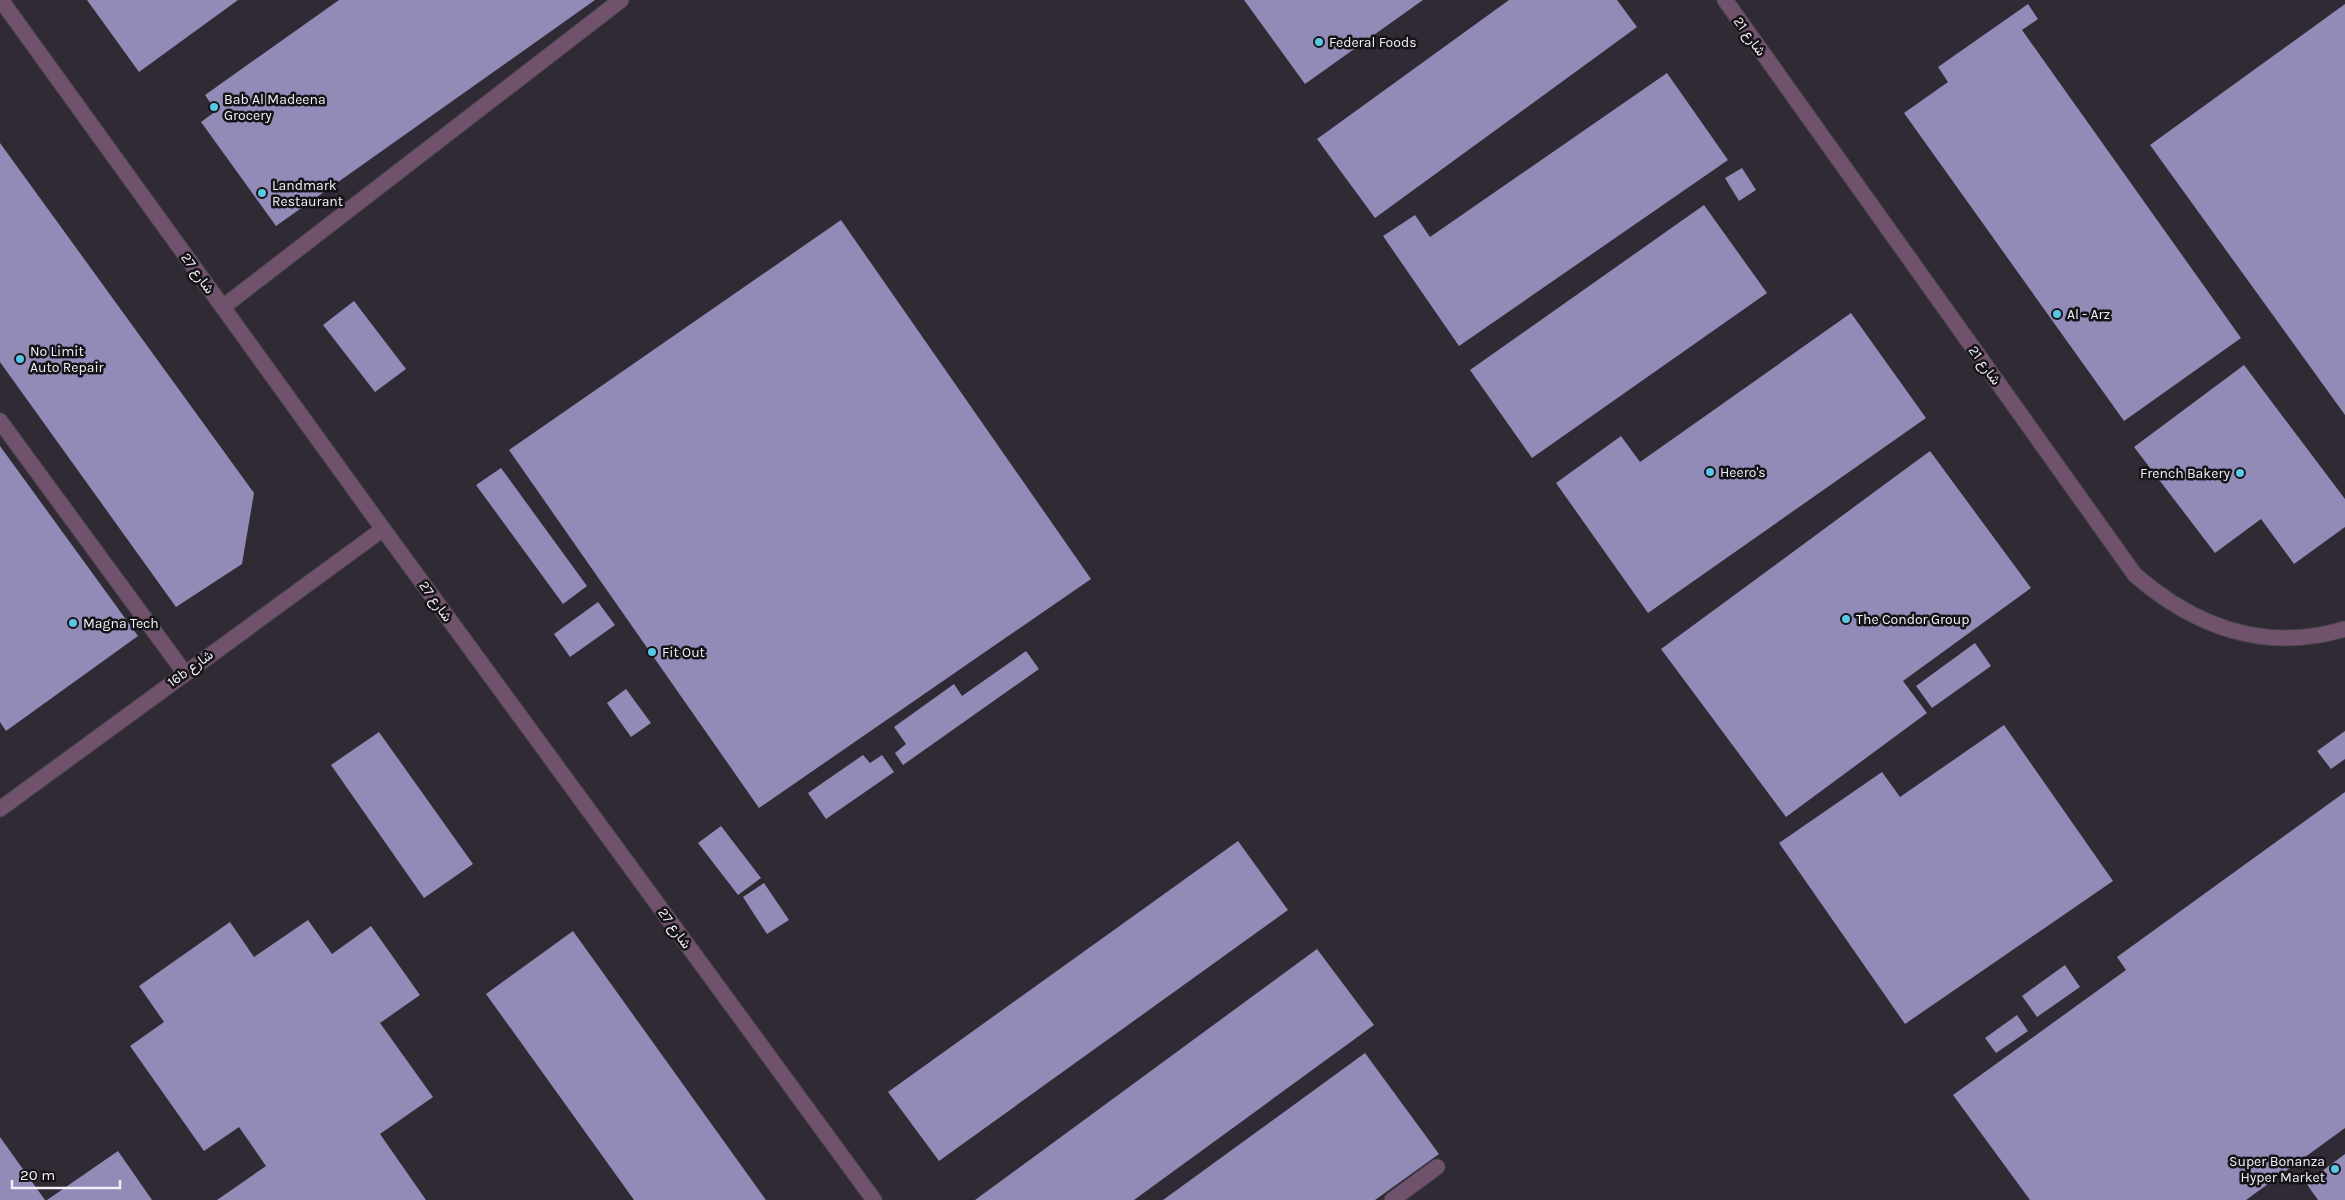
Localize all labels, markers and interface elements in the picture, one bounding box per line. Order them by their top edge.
street label: شارع 21 [1728,13,1769,60]
place label: Federal Foods [1329,34,1417,51]
marker: Federal Foods [1313,36,1325,48]
place label: Bab Al Madeena Grocery [224,91,326,124]
marker: Bab Al Madeena Grocery [208,101,220,113]
place label: Landmark Restaurant [272,177,343,210]
marker: Landmark Restaurant [256,187,268,199]
street label: شارع 27 [176,250,218,298]
place label: Al - Arz [2067,306,2110,323]
marker: Al - Arz [2051,308,2063,320]
street label: شارع 21 [1963,342,2004,389]
place label: No Limit Auto Repair [30,343,105,376]
marker: No Limit Auto Repair [14,353,26,365]
place label: Heero's [1720,464,1766,481]
place label: French Bakery [2140,465,2230,482]
marker: Heero's [1704,466,1716,478]
marker: French Bakery [2234,467,2246,479]
street label: شارع 27 [414,578,456,626]
place label: The Condor Group [1856,611,1969,628]
marker: The Condor Group [1840,613,1852,625]
place label: Magna Tech [83,615,159,632]
marker: Magna Tech [67,617,79,629]
place label: Fit Out [662,644,705,661]
street label: 16b شارع [164,646,218,692]
marker: Fit Out [646,646,658,658]
street label: شارع 27 [653,905,695,953]
place label: Super Bonanza Hyper Market [2229,1153,2325,1186]
scale bar [12,1158,120,1190]
marker: Super Bonanza Hyper Market [2329,1163,2341,1175]
text: 20 m [20,1166,55,1184]

